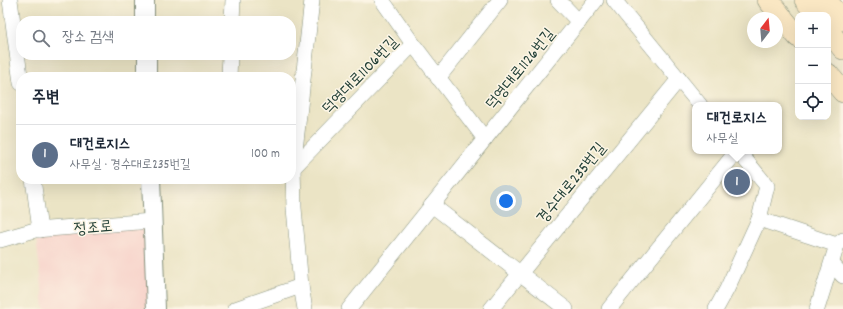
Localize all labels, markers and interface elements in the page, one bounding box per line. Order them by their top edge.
north arrow [747,12,783,48]
map controls [795,12,831,120]
button: + [795,12,831,48]
search box [16,16,296,60]
street label: 덕영대로1126번길 [481,24,561,115]
icon: search [30,27,52,49]
text: 장소 검색 [62,27,114,49]
street label: 덕영대로1106번길 [318,31,404,120]
button: − [795,48,831,84]
button: locate [795,84,831,120]
text: 주변 [32,87,59,111]
popup [692,102,782,154]
text: 대건로지스 [707,108,767,130]
text: 사무실 [707,130,738,149]
text: 대건로지스 [70,134,130,156]
street label: 경수대로235번길 [532,138,612,229]
text: 1 [44,145,46,164]
text: 100 m [251,145,280,164]
text: 사무실 · 경수대로235번길 [70,156,191,175]
pin: 1 [724,167,750,197]
your location [496,191,516,211]
street label: 정조로 [73,215,113,242]

